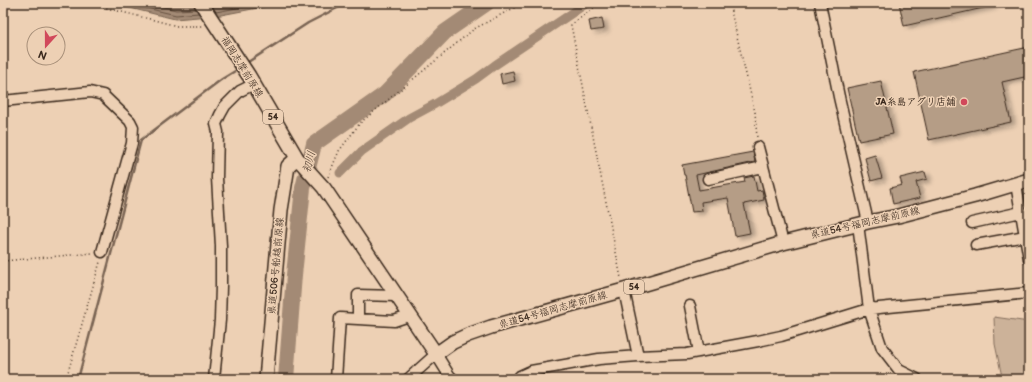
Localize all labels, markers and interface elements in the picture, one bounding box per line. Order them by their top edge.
north arrow [26,26,66,66]
street label: 福岡志摩前原線 [218,34,266,100]
text: N [36,47,49,62]
place label: JA糸島アグリ店舗 [876,96,956,108]
marker: JA糸島アグリ店舗 [959,97,969,107]
road number: 54 [263,110,283,124]
water label: 初川 [300,150,318,174]
street label: 県道54号福岡志摩前原線 [809,205,921,241]
street label: 県道506号船越前原線 [266,217,286,315]
road number: 54 [624,280,644,294]
street label: 県道54号福岡志摩前原線 [498,289,608,331]

